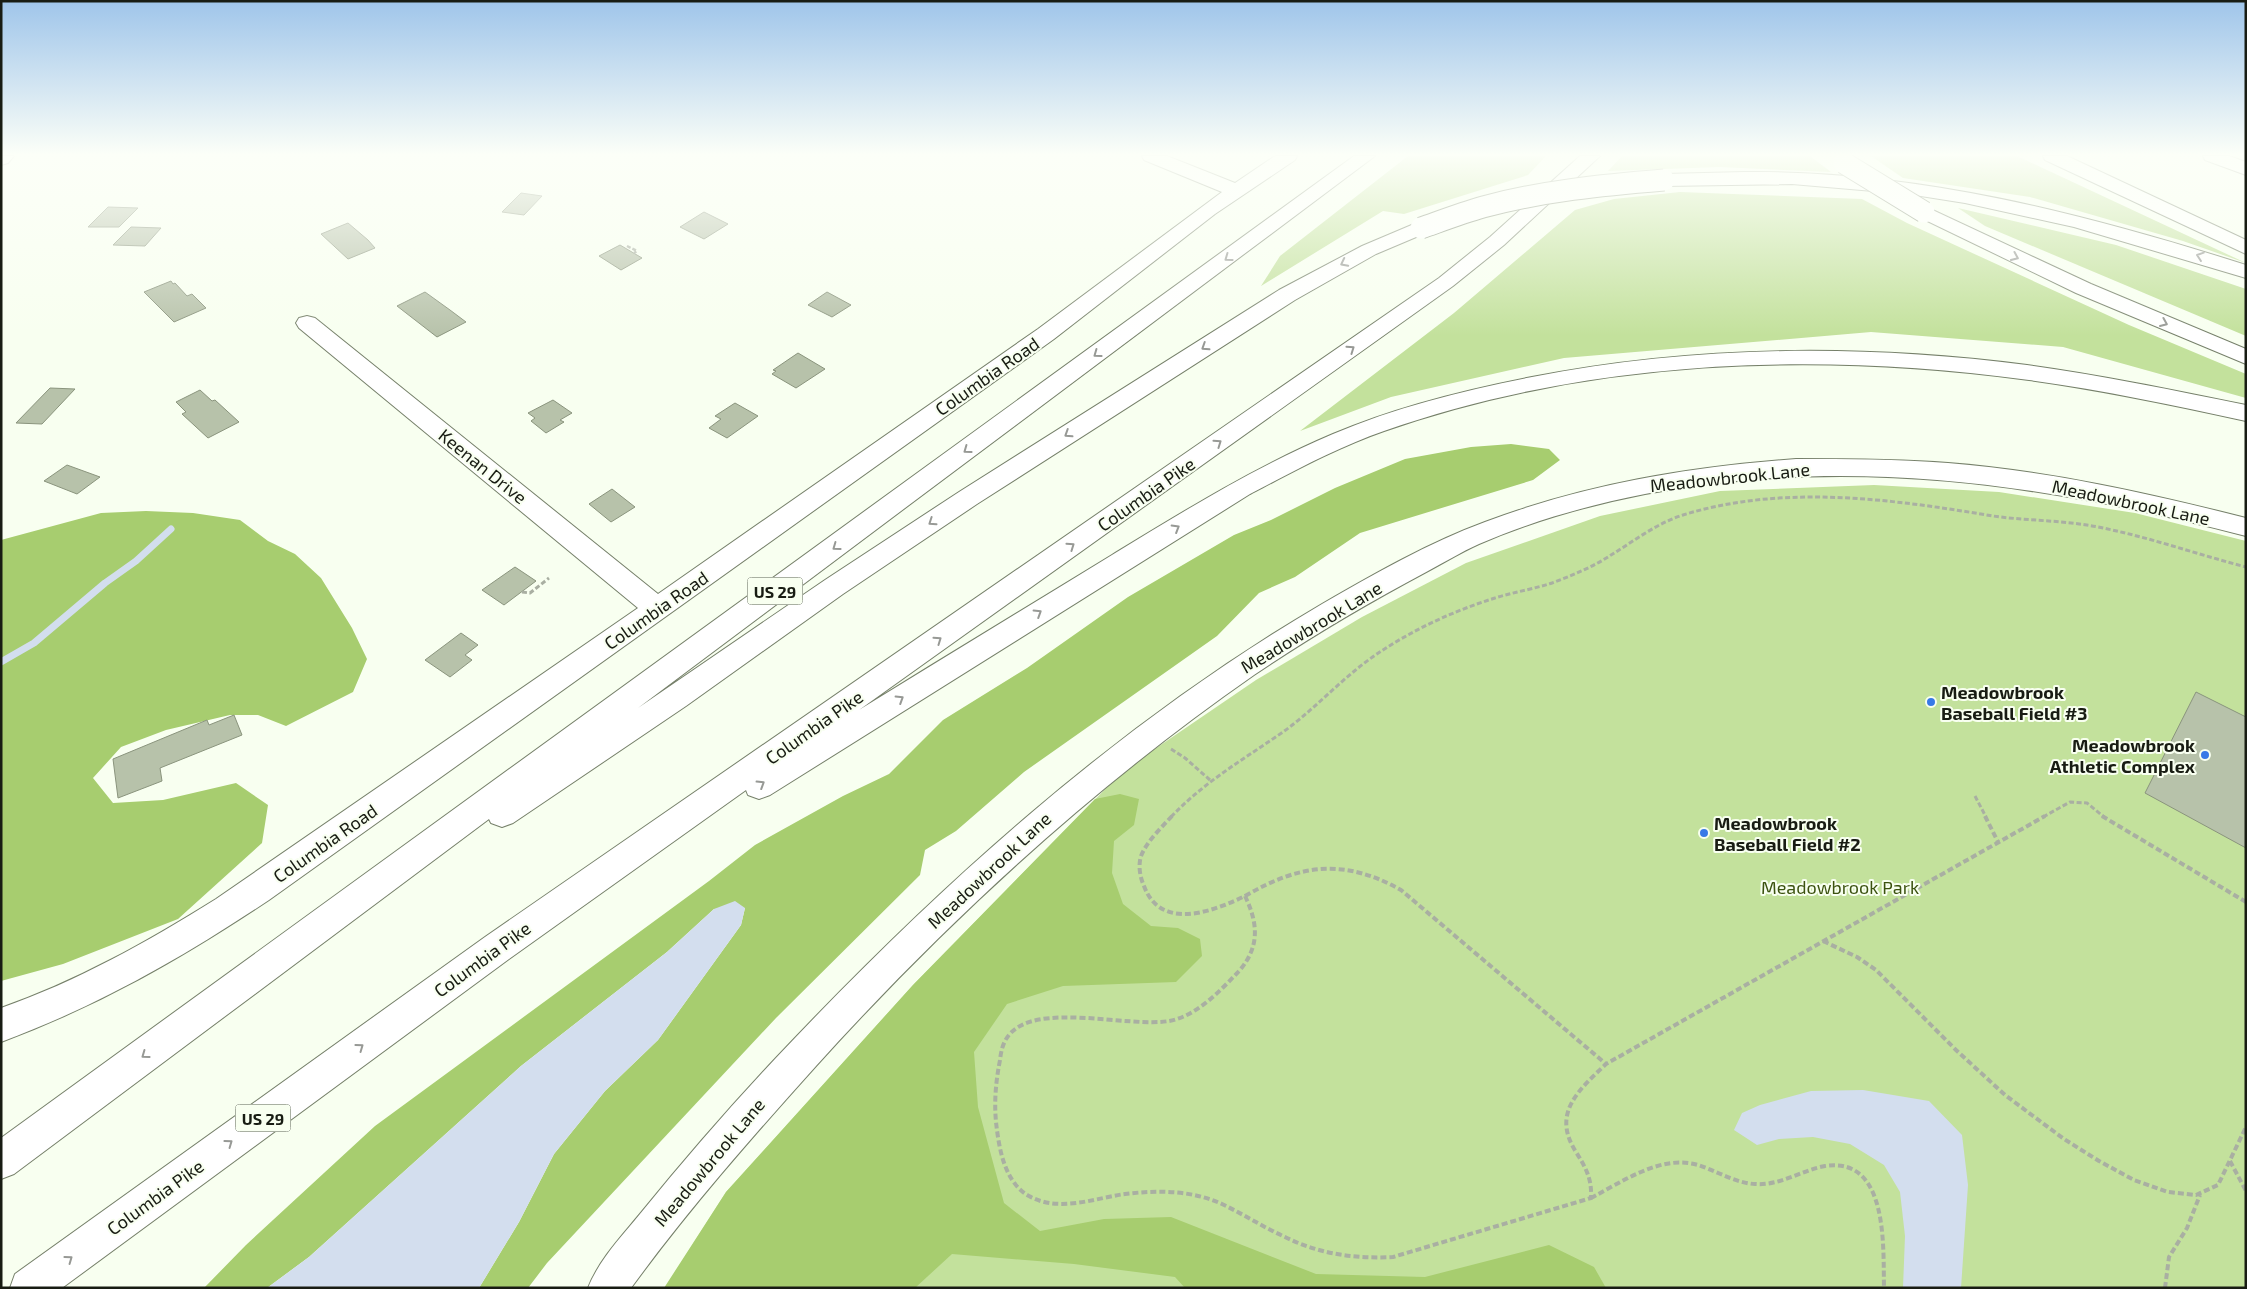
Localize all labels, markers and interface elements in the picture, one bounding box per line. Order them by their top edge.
one-way arrow [2010,251,2019,262]
one-way arrow [1225,252,1234,260]
one-way arrow [2196,252,2204,262]
one-way arrow [1340,257,1349,267]
one-way arrow [2159,316,2168,327]
street label: Columbia Road [931,332,1043,420]
one-way arrow [1202,341,1211,350]
one-way arrow [1346,346,1355,355]
one-way arrow [1093,348,1103,357]
street label: Keenan Drive [434,424,532,508]
one-way arrow [1065,428,1074,438]
one-way arrow [1213,440,1222,449]
one-way arrow [963,444,973,453]
street label: Columbia Pike [1093,452,1199,536]
street label: Meadowbrook Lane [1649,458,1811,496]
street label: Meadowbrook Lane [2050,475,2212,529]
one-way arrow [928,516,937,525]
one-way arrow [1170,524,1179,534]
one-way arrow [833,541,842,549]
one-way arrow [1065,543,1075,552]
street label: Columbia Road [600,566,712,654]
street label: Meadowbrook Lane [1237,576,1385,678]
road number: US 29 [748,578,802,604]
one-way arrow [1032,610,1041,619]
one-way arrow [932,637,941,645]
place label: Meadowbrook Baseball Field #3 [1941,681,2087,724]
street label: Columbia Pike [761,685,867,769]
one-way arrow [894,696,903,705]
marker: Meadowbrook Baseball Field #3 [1925,696,1937,708]
place label: Meadowbrook Athletic Complex [2050,734,2196,777]
marker: Meadowbrook Athletic Complex [2199,749,2211,761]
one-way arrow [756,781,765,791]
street label: Columbia Road [269,799,381,887]
street label: Meadowbrook Lane [923,807,1055,933]
place label: Meadowbrook Baseball Field #2 [1714,812,1861,855]
marker: Meadowbrook Baseball Field #2 [1698,827,1710,839]
park label: Meadowbrook Park [1761,876,1919,898]
street label: Columbia Pike [429,917,535,1001]
one-way arrow [354,1045,363,1053]
one-way arrow [141,1049,151,1058]
street label: Meadowbrook Lane [649,1093,769,1231]
road number: US 29 [236,1104,290,1132]
one-way arrow [223,1140,233,1149]
street label: Columbia Pike [102,1155,208,1239]
one-way arrow [63,1256,73,1265]

